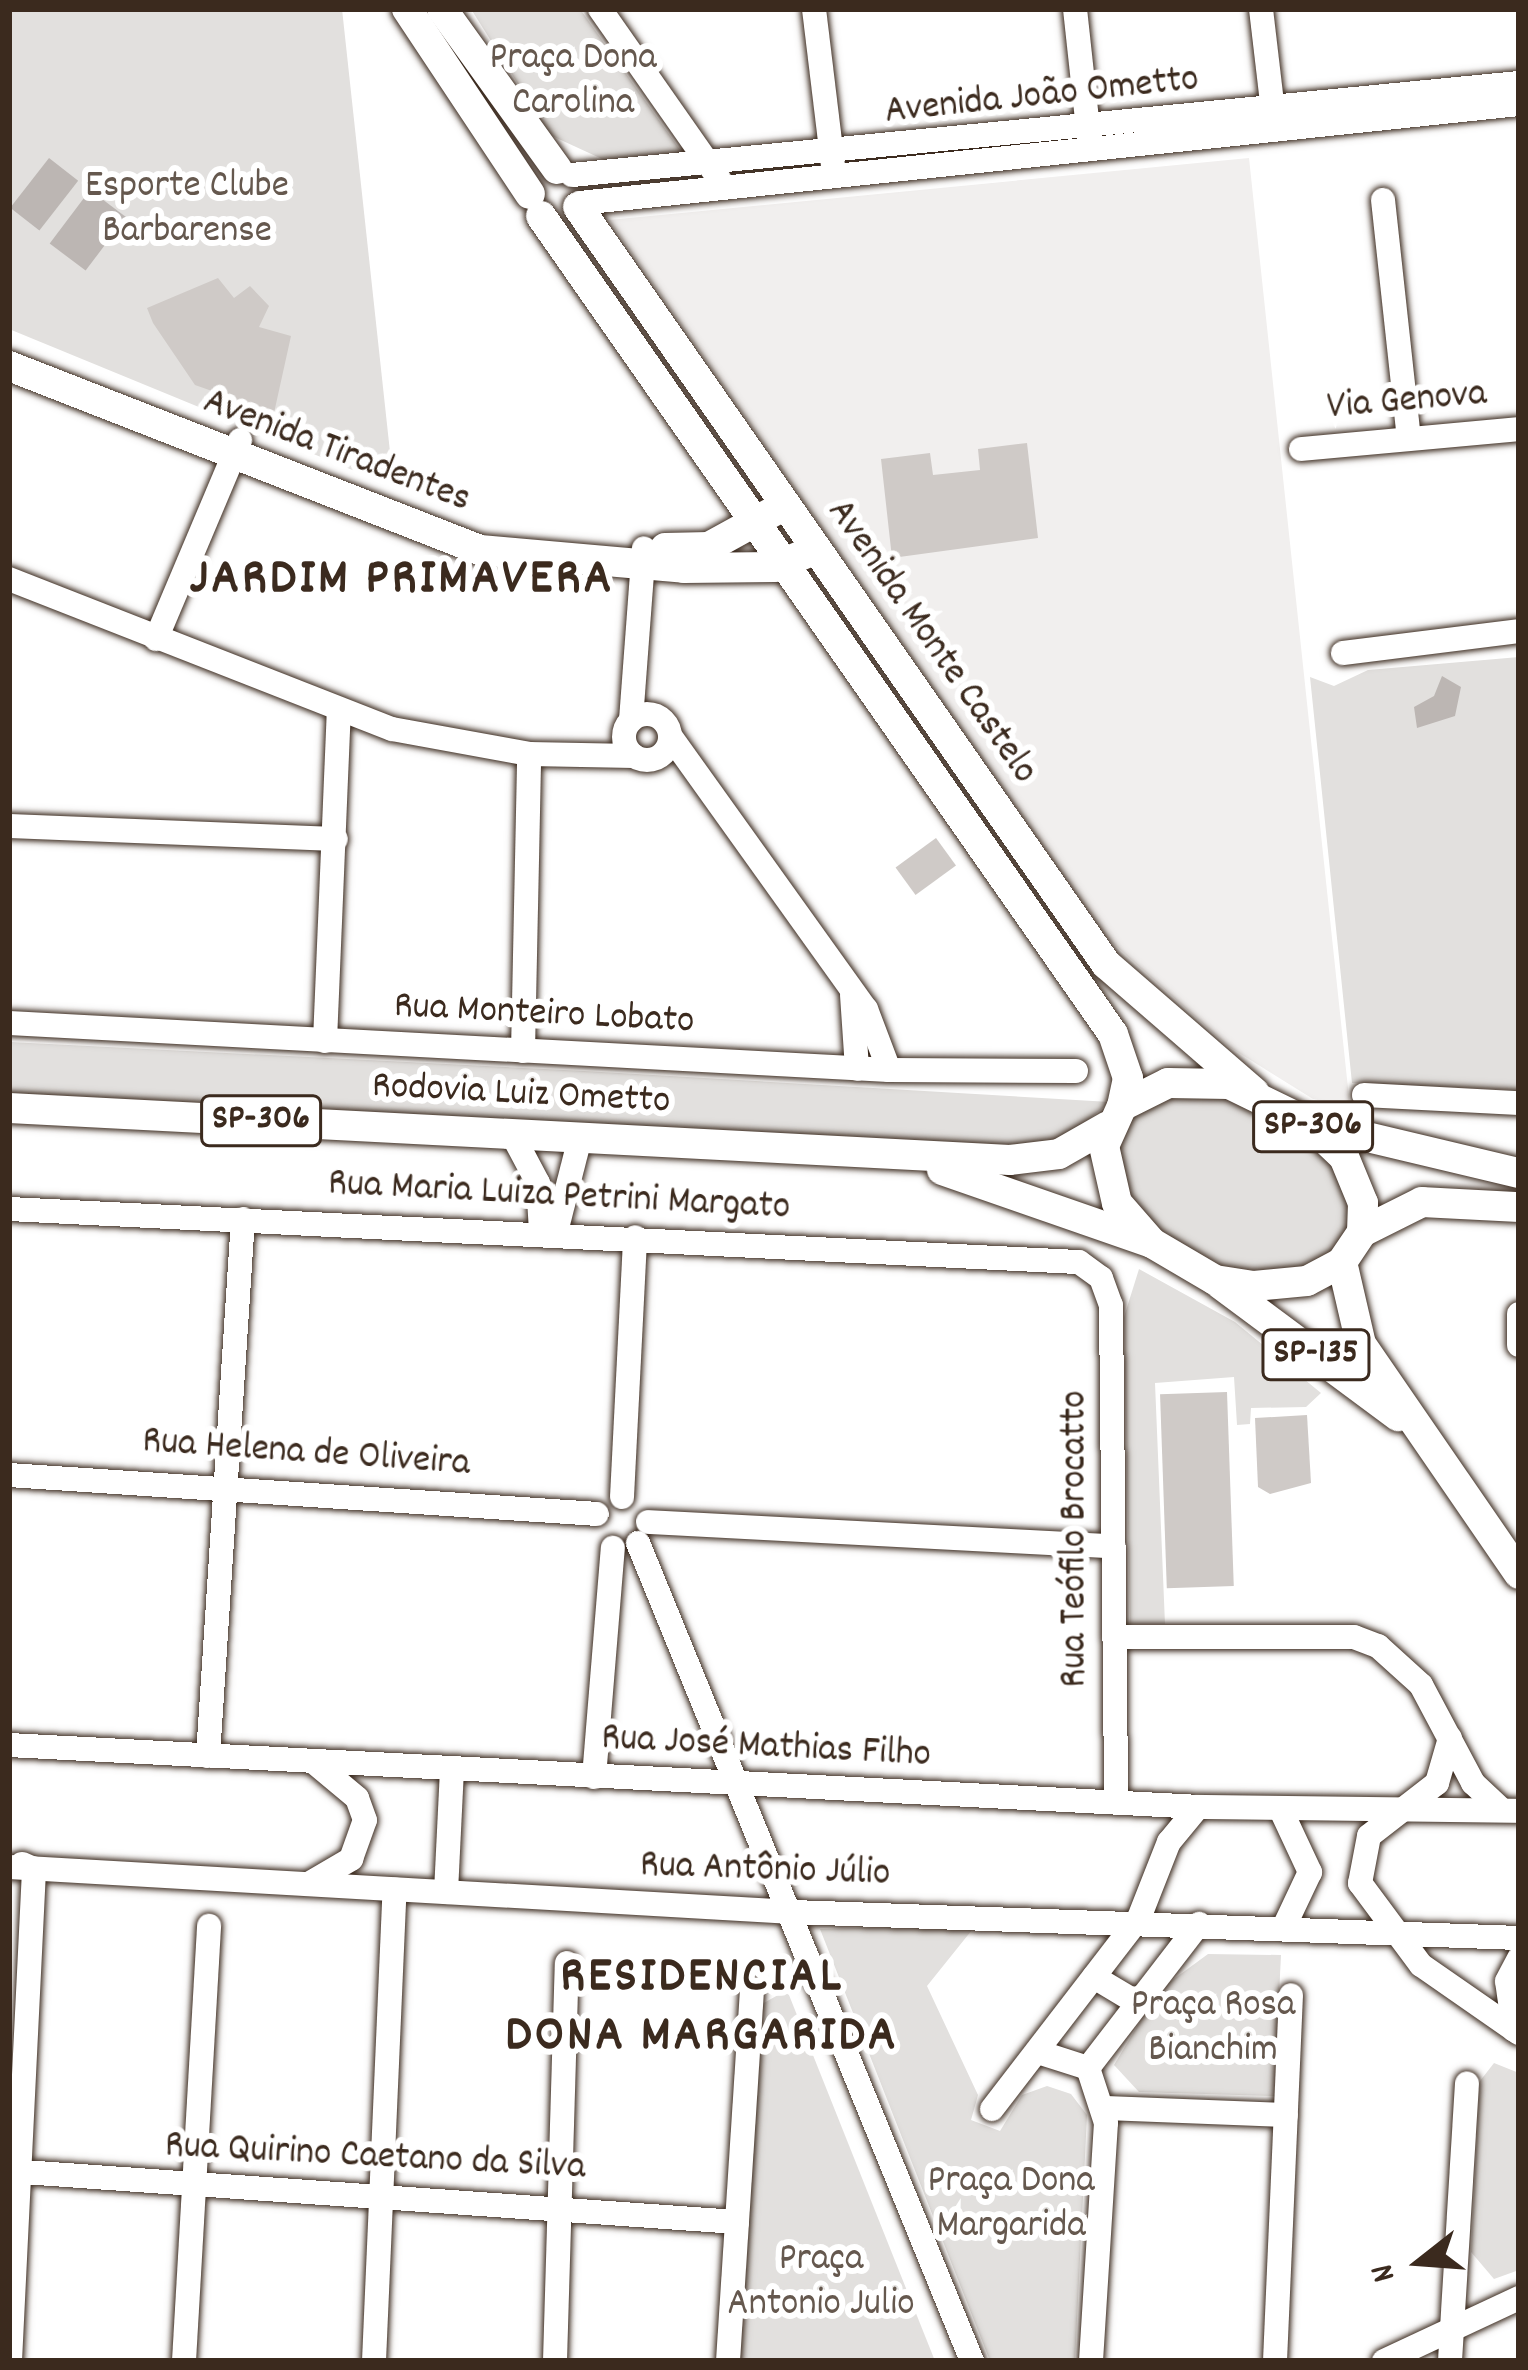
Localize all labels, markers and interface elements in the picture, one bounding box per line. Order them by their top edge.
park label: Praça Dona Carolina [489,38,657,129]
street label: Avenida João Ometto [883,58,1201,138]
park label: Esporte Clube Barbarense [85,166,289,257]
street label: Via Genova [1325,373,1489,433]
street label: Avenida Tiradentes [196,381,476,525]
street label: Avenida Monte Castelo [814,492,1046,794]
district label: JARDIM PRIMAVERA [190,550,614,612]
street label: Rua Monteiro Lobato [393,985,695,1047]
street label: Rodovia Luiz Ometto [371,1065,671,1127]
road number: SP-306 [198,1091,324,1151]
road number: SP-306 [1250,1097,1376,1157]
street label: Rua Maria Luiza Petrini Margato [327,1163,791,1233]
road number: SP-135 [1259,1325,1373,1385]
street label: Rua Teófilo Brocatto [1054,1390,1100,1688]
street label: Rua Helena de Oliveira [141,1420,471,1490]
street label: Rua José Mathias Filho [600,1717,932,1781]
street label: Rua Antônio Júlio [639,1844,891,1900]
district label: RESIDENCIAL DONA MARGARIDA [505,1949,899,2069]
park label: Praça Rosa Bianchim [1131,1985,1295,2076]
street label: Rua Quirino Caetano da Silva [164,2125,586,2193]
park label: Praça Dona Margarida [927,2161,1095,2252]
north arrow [1360,2202,1480,2322]
park label: Praça Antonio Julio [727,2239,915,2330]
text: N [1360,2258,1410,2287]

